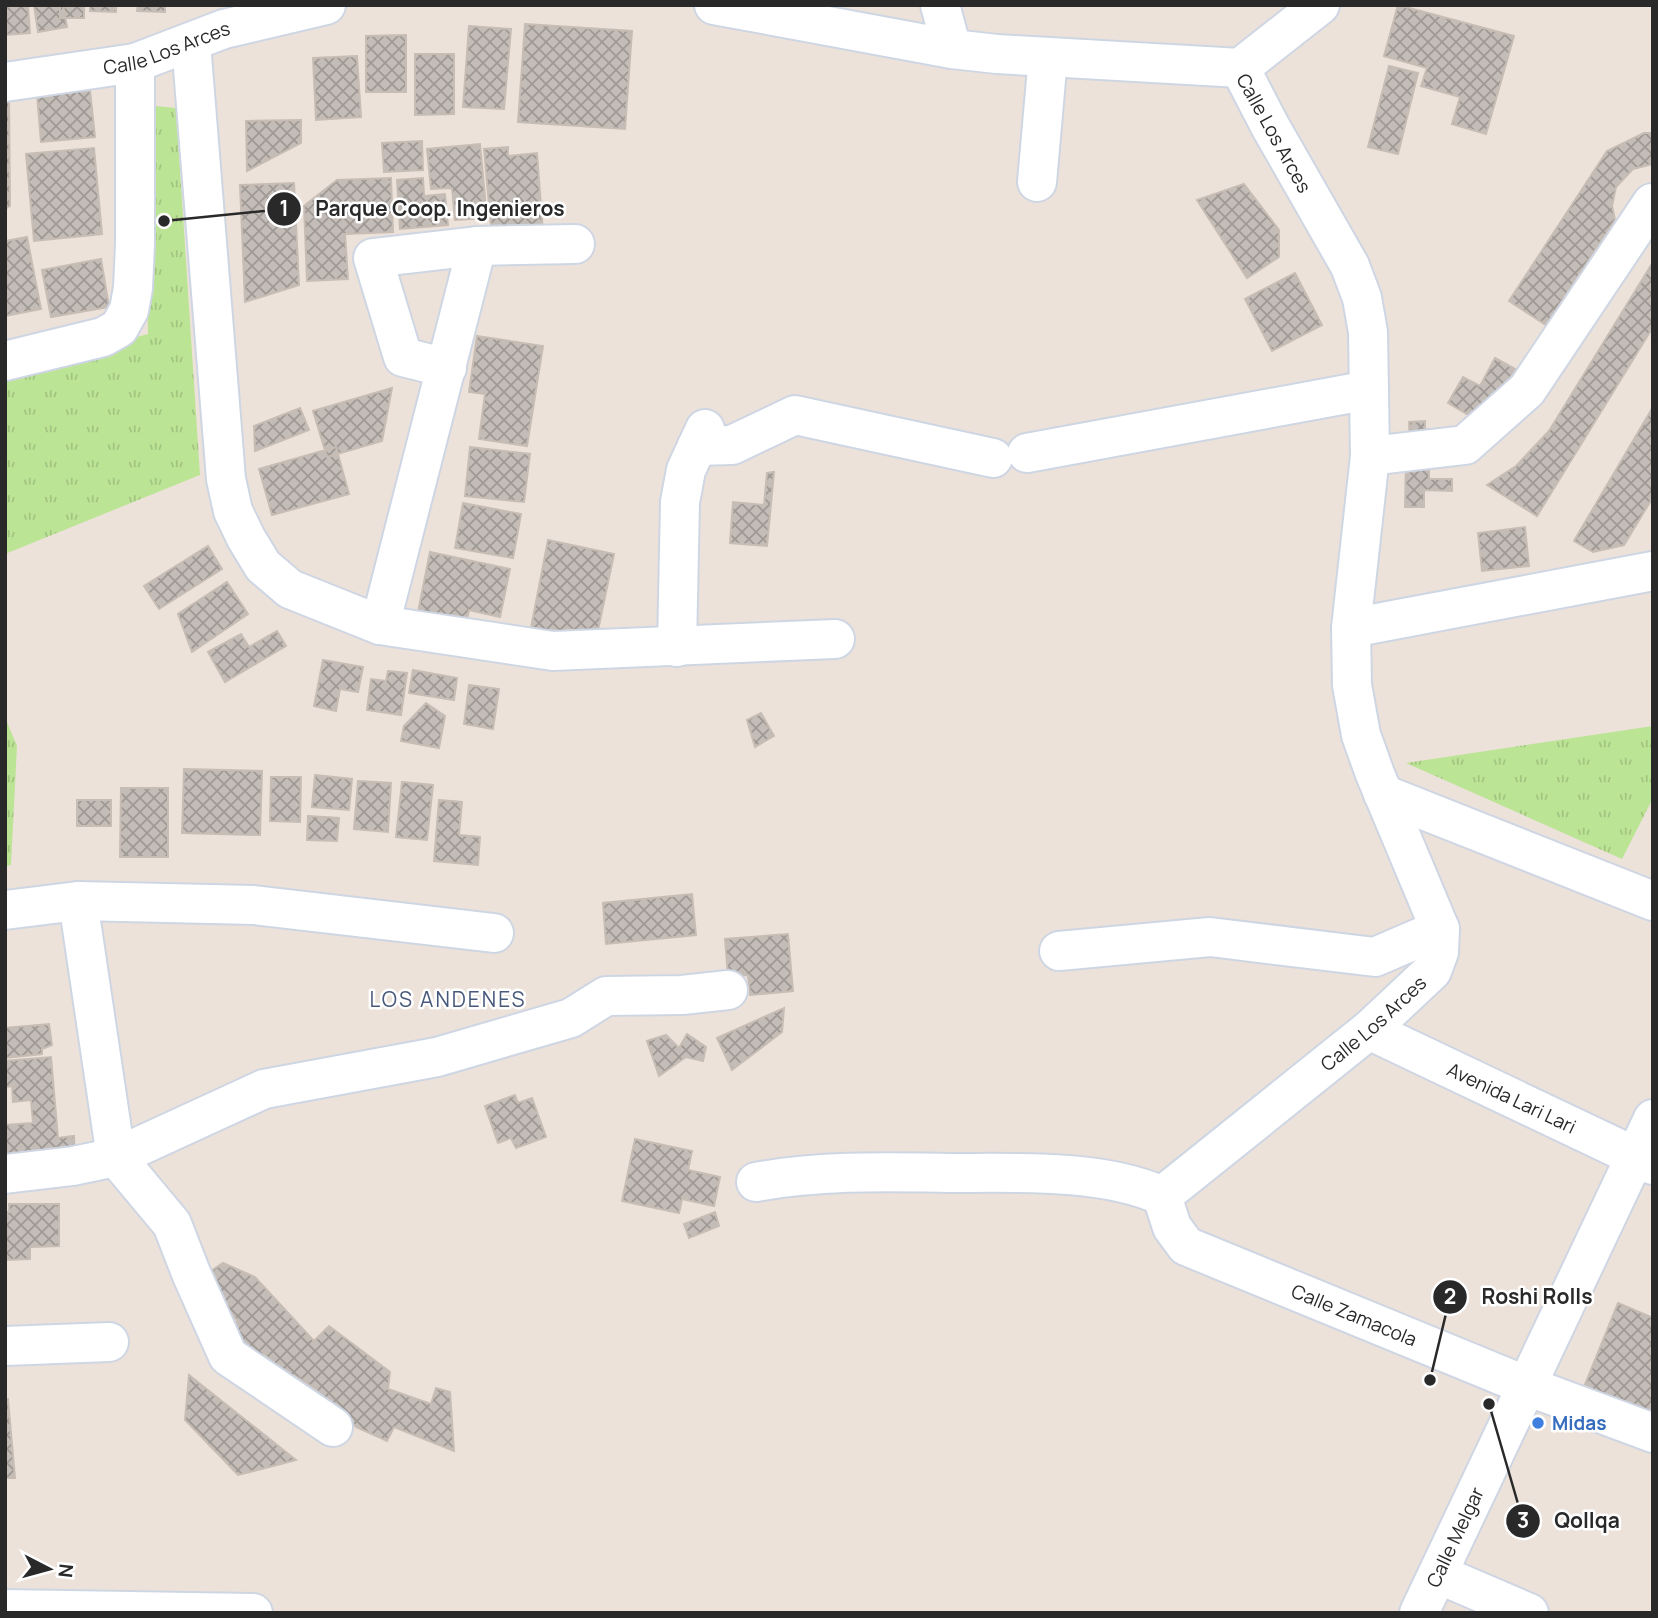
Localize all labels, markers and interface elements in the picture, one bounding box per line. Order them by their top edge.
street label: Calle Los Arces [102,15,233,80]
street label: Calle Los Arces [1230,69,1318,197]
callout: Parque Coop. Ingenieros [267,188,579,230]
text: 1 [279,194,289,222]
text: Parque Coop. Ingenieros [315,194,565,222]
street label: Calle Los Arces [1315,970,1432,1077]
district label: LOS ANDENES [369,985,527,1013]
street label: Avenida Lari Lari [1443,1056,1580,1140]
callout: Roshi Rolls [1433,1276,1607,1318]
street label: Calle Zamacola [1288,1278,1421,1352]
text: 2 [1444,1282,1456,1310]
text: Roshi Rolls [1481,1282,1593,1310]
place label: Midas [1552,1410,1607,1436]
marker: Midas [1530,1415,1546,1431]
street label: Calle Melgar [1420,1483,1490,1592]
callout: Qollqa [1505,1500,1634,1542]
text: 3 [1517,1506,1529,1534]
text: Qollqa [1554,1506,1620,1534]
north arrow [14,1534,84,1604]
text: N [52,1563,80,1579]

